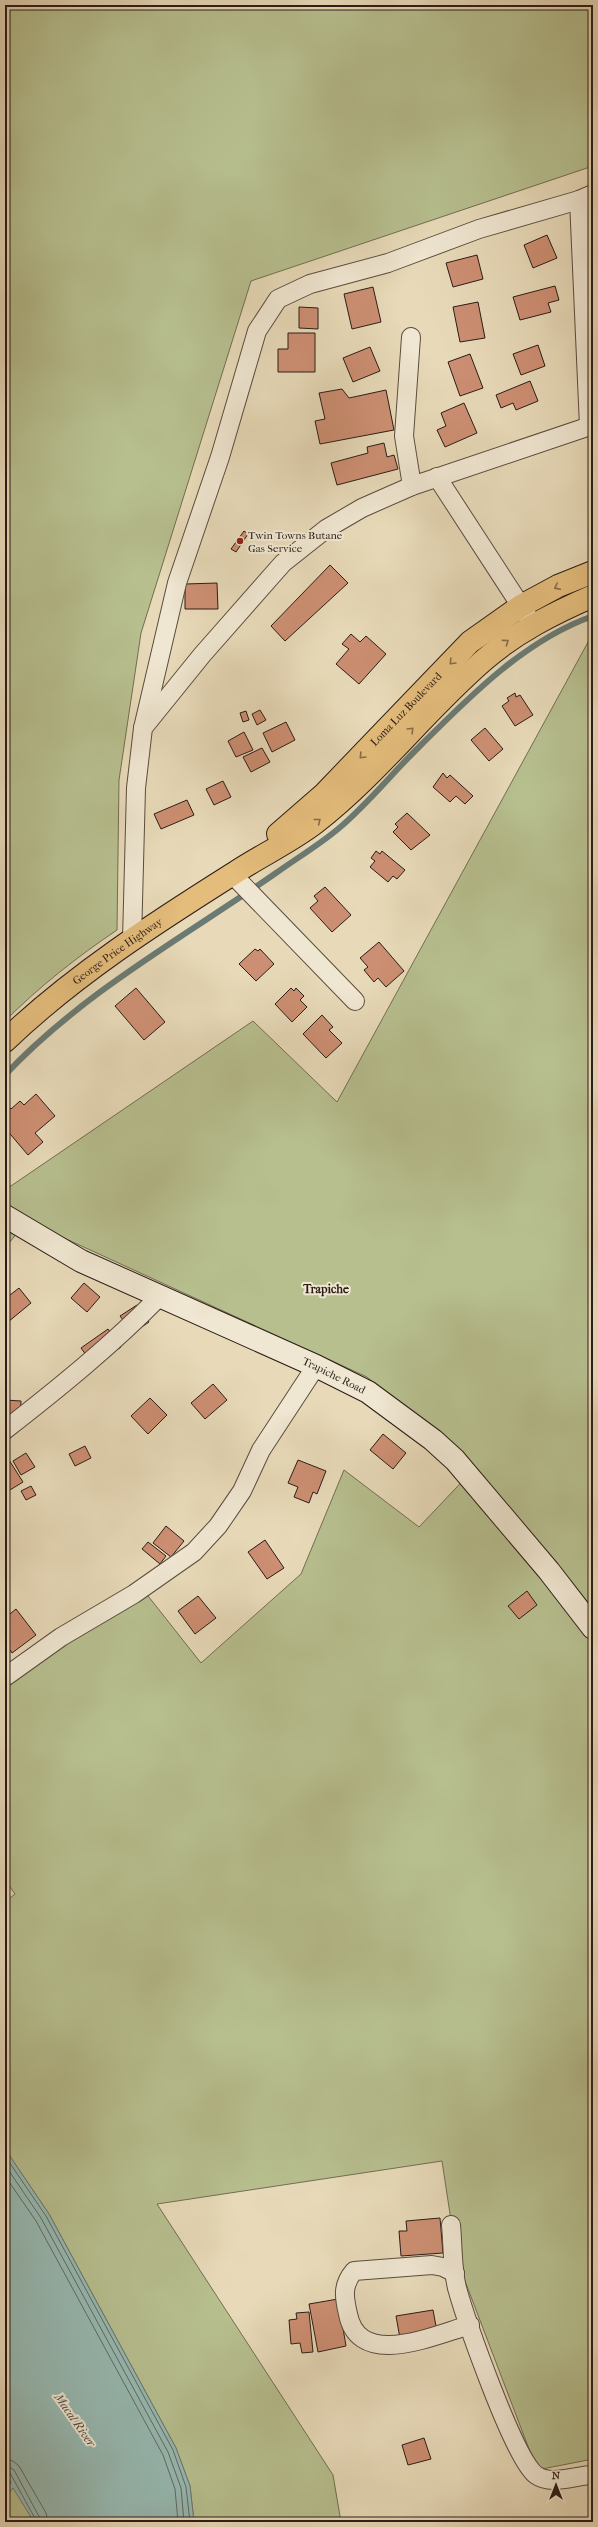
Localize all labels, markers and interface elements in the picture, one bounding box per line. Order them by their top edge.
place label: Twin Towns Butane Gas Service [248,529,343,555]
marker: Twin Towns Butane Gas Service [235,536,245,546]
one-way arrow [554,582,561,590]
one-way arrow [502,640,509,647]
one-way arrow [449,657,456,665]
street label: Loma Luz Boulevard [368,669,445,749]
one-way arrow [406,727,414,735]
one-way arrow [359,751,366,759]
one-way arrow [313,818,320,825]
street label: George Price Highway [70,915,166,988]
district label: Trapiche [302,1282,349,1297]
street label: Trapiche Road [300,1355,369,1397]
water label: Macal River [51,2390,99,2451]
north arrow [536,2465,576,2505]
text: N [552,2469,561,2482]

